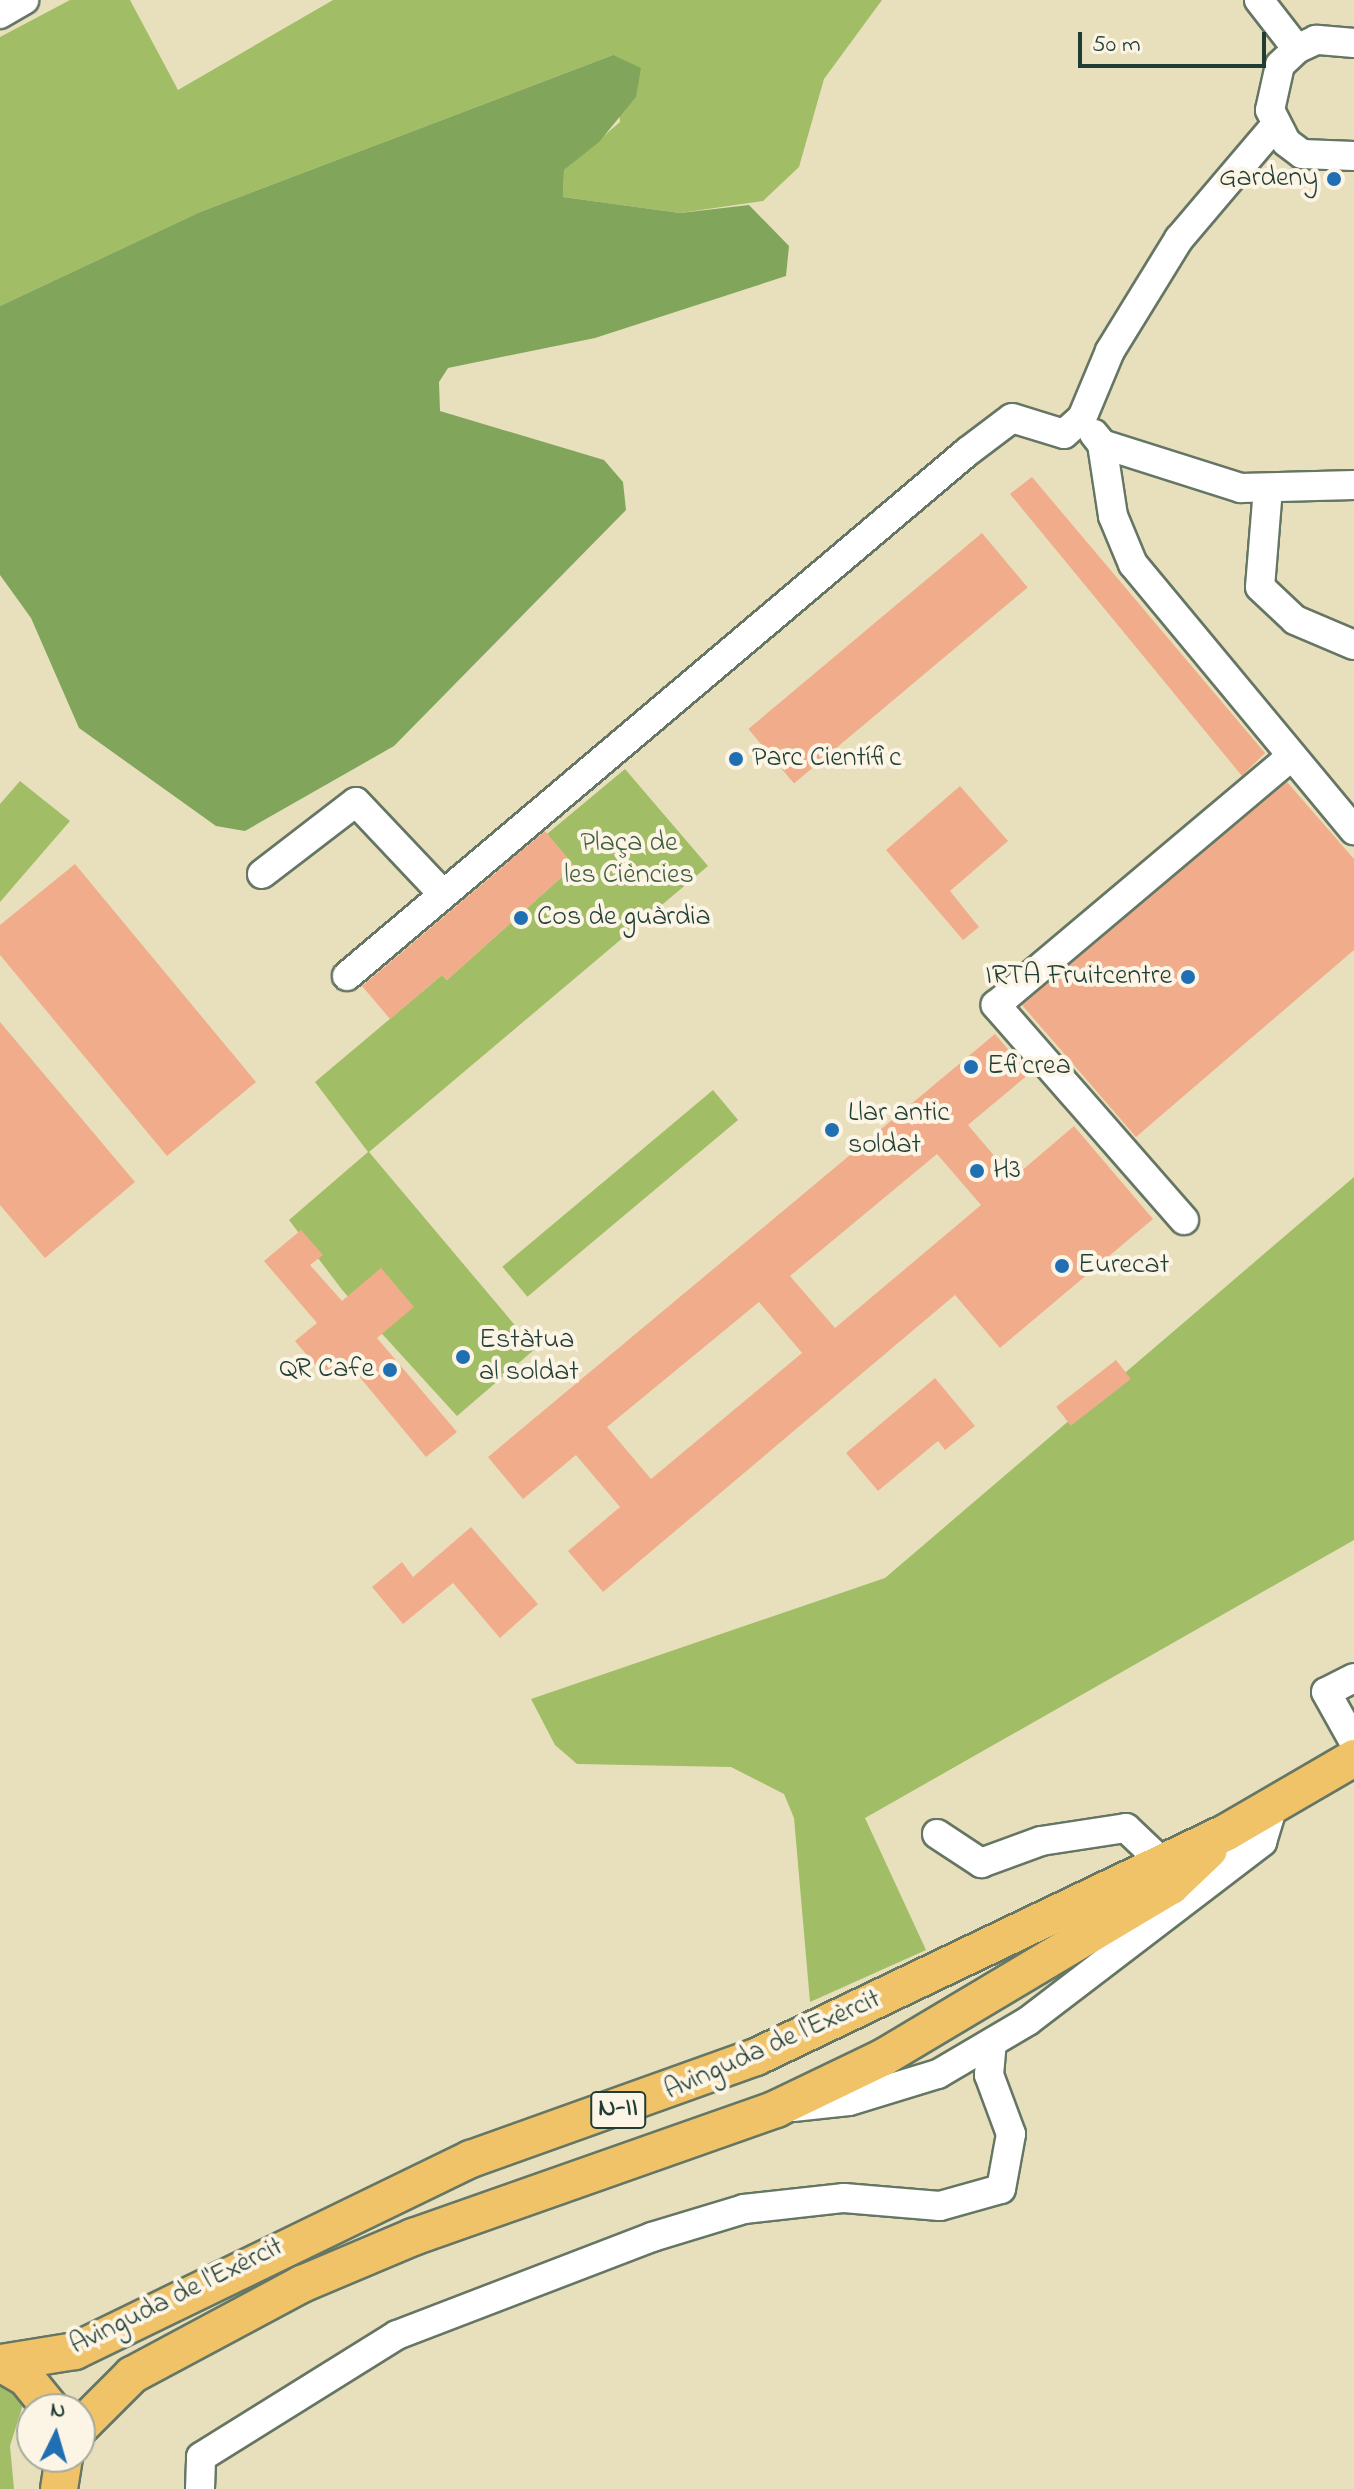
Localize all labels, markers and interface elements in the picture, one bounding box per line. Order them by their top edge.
scale bar [1082,16,1270,66]
text: 50 m [1092,28,1141,63]
place label: Gardeny [1219,162,1318,196]
marker: Gardeny [1325,170,1343,188]
place label: Parc Científic [752,742,901,776]
marker: Parc Científic [727,750,745,768]
park label: Plaça de les Ciències [564,827,694,893]
place label: Cos de guàrdia [537,901,711,935]
marker: Cos de guàrdia [512,909,530,927]
place label: IRTA Fruitcentre [985,960,1172,994]
marker: IRTA Fruitcentre [1179,968,1197,986]
place label: Eficrea [987,1050,1071,1084]
marker: Eficrea [962,1058,980,1076]
place label: Llar antic soldat [848,1097,950,1163]
marker: Llar antic soldat [823,1121,841,1139]
place label: H3 [993,1154,1021,1188]
marker: H3 [968,1162,986,1180]
place label: Eurecat [1078,1249,1169,1283]
marker: Eurecat [1053,1257,1071,1275]
place label: Estàtua al soldat [479,1324,579,1390]
marker: Estàtua al soldat [454,1348,472,1366]
place label: QR Cafe [279,1353,374,1387]
marker: QR Cafe [381,1361,399,1379]
street label: Avinguda de l'Exèrcit [660,1983,886,2109]
road number: N-II [590,2088,646,2132]
street label: Avinguda de l'Exèrcit [65,2231,289,2363]
north arrow [16,2393,96,2473]
text: N [49,2394,67,2428]

